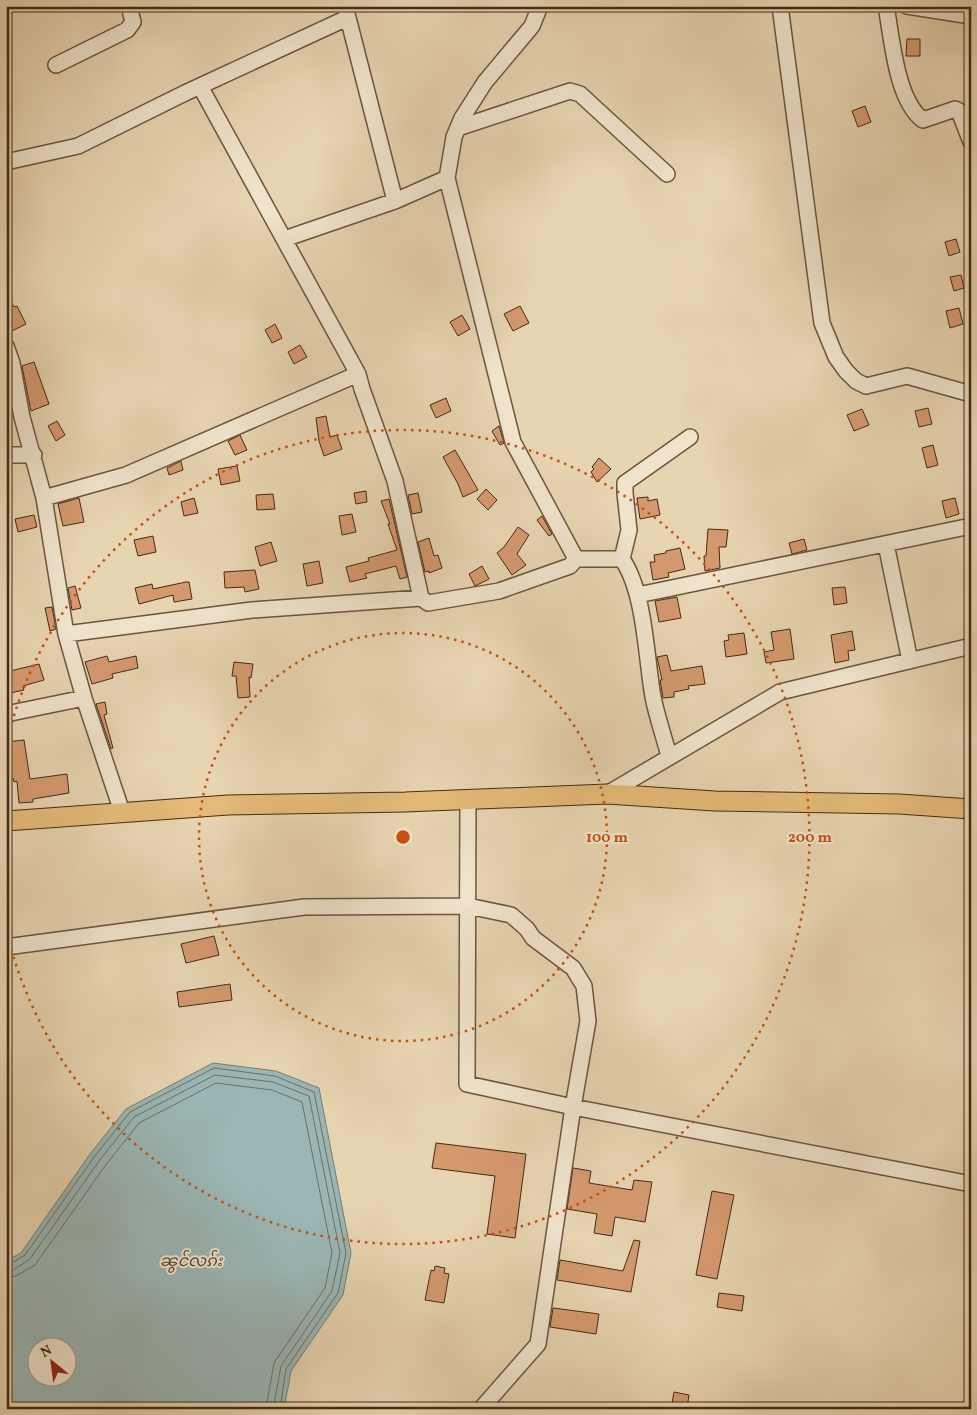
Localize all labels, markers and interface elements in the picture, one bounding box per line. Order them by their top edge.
centre of rings [394,828,412,846]
text: 100 m [586,828,629,849]
text: 200 m [788,828,832,849]
water label: ၼွင်လၵ်း [160,1249,224,1273]
north arrow [28,1338,78,1388]
text: N [37,1341,55,1363]

